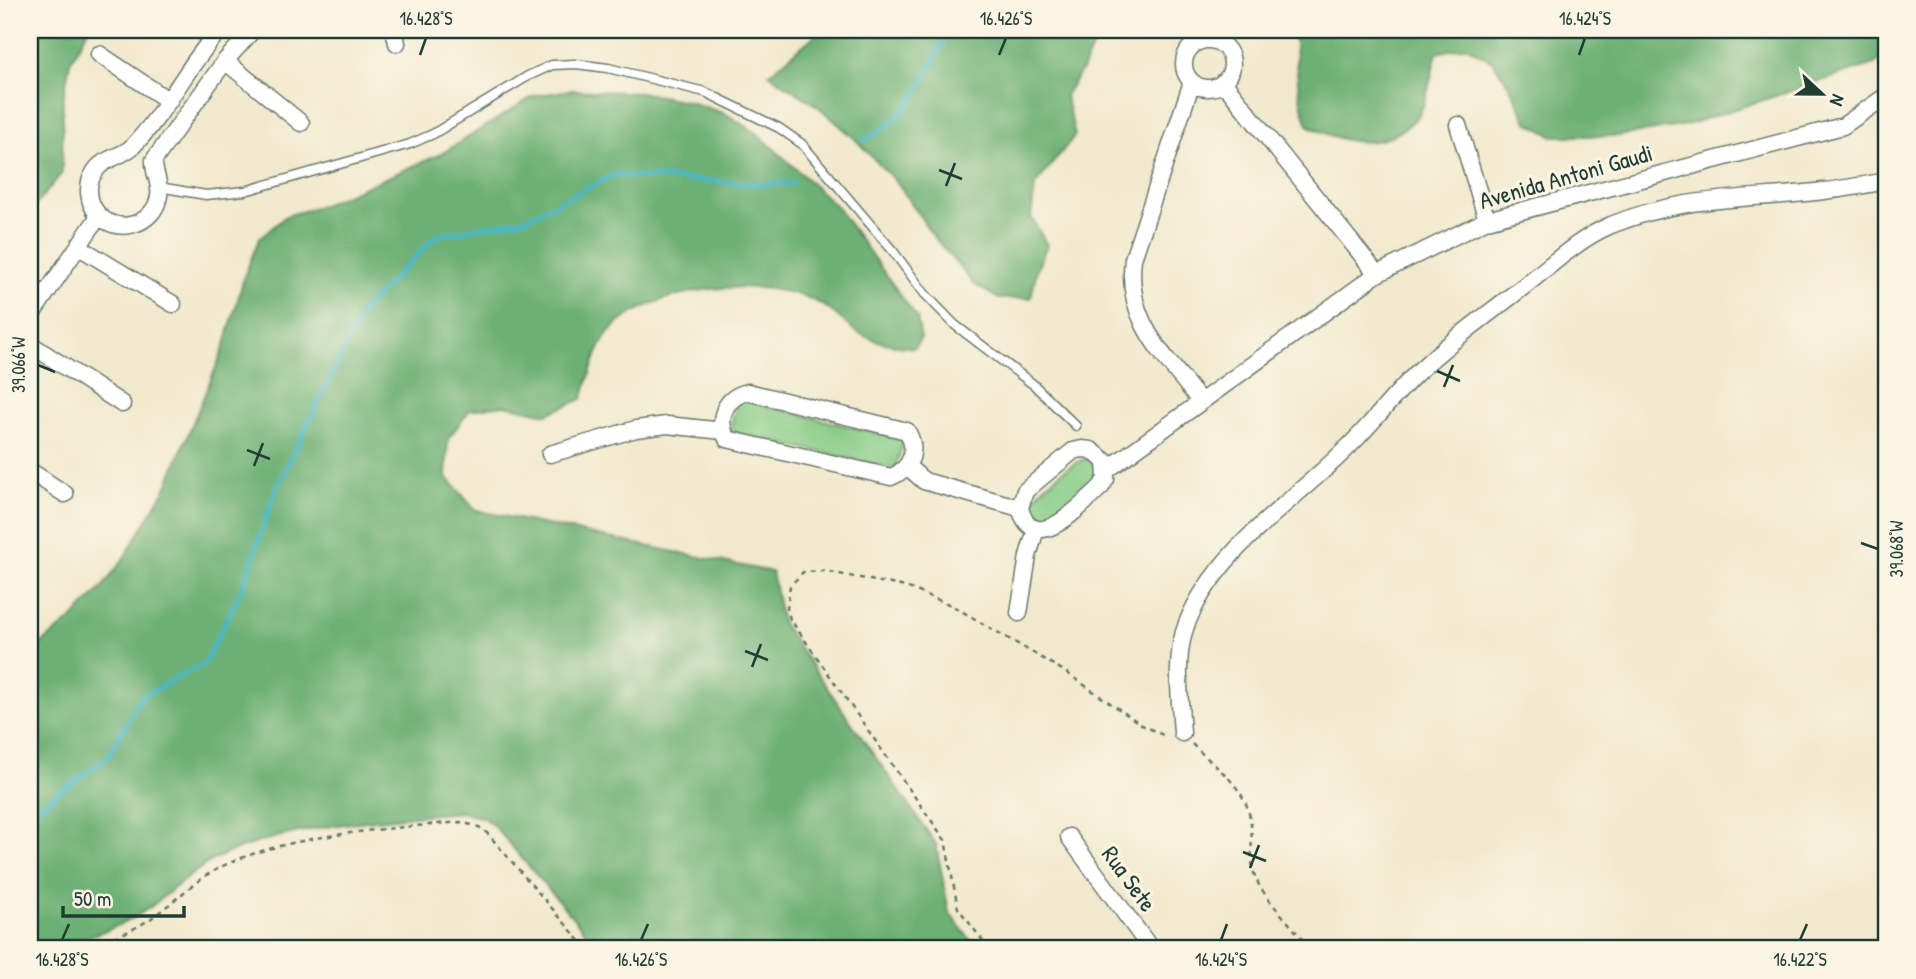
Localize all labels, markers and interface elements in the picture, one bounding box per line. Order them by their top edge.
text: 16.428°S [400,6,452,31]
text: 16.426°S [980,6,1032,31]
text: 16.424°S [1559,6,1611,31]
north arrow [1786,60,1856,130]
text: N [1824,91,1852,110]
street label: Avenida Antoni Gaudi [1475,136,1656,216]
text: 39.066°W [6,337,31,393]
text: 39.068°W [1884,521,1909,577]
street label: Rua Sete [1095,839,1165,918]
scale bar [63,874,184,918]
text: 50 m [74,884,111,913]
text: 16.428°S [36,947,88,972]
text: 16.426°S [615,947,667,972]
text: 16.424°S [1195,947,1247,972]
text: 16.422°S [1773,947,1827,972]

